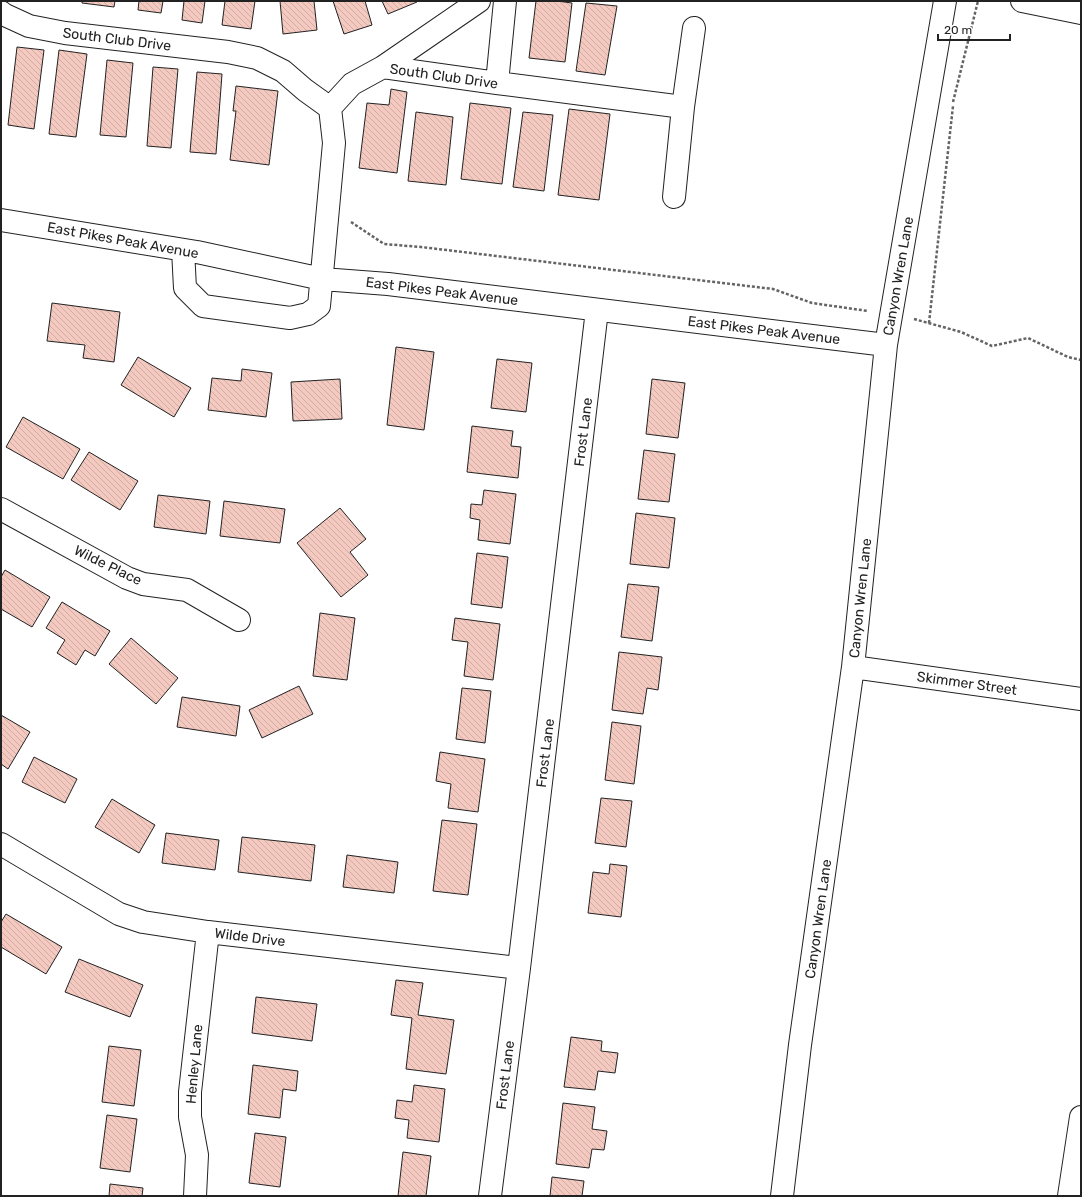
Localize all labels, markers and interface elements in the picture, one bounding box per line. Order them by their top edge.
scale bar [938,16,1010,42]
text: 20 m [944,23,972,37]
street label: South Club Drive [62,24,172,55]
street label: South Club Drive [389,60,499,93]
street label: Canyon Wren Lane [880,215,917,337]
street label: East Pikes Peak Avenue [46,219,200,262]
street label: East Pikes Peak Avenue [365,274,519,309]
street label: East Pikes Peak Avenue [687,313,841,348]
street label: Frost Lane [571,397,596,467]
street label: Canyon Wren Lane [846,537,875,659]
street label: Wilde Place [71,542,145,589]
street label: Skimmer Street [916,668,1019,699]
street label: Frost Lane [533,718,558,788]
street label: Canyon Wren Lane [802,858,835,980]
street label: Wilde Drive [214,925,287,950]
street label: Henley Lane [183,1023,206,1105]
street label: Frost Lane [493,1040,518,1110]

